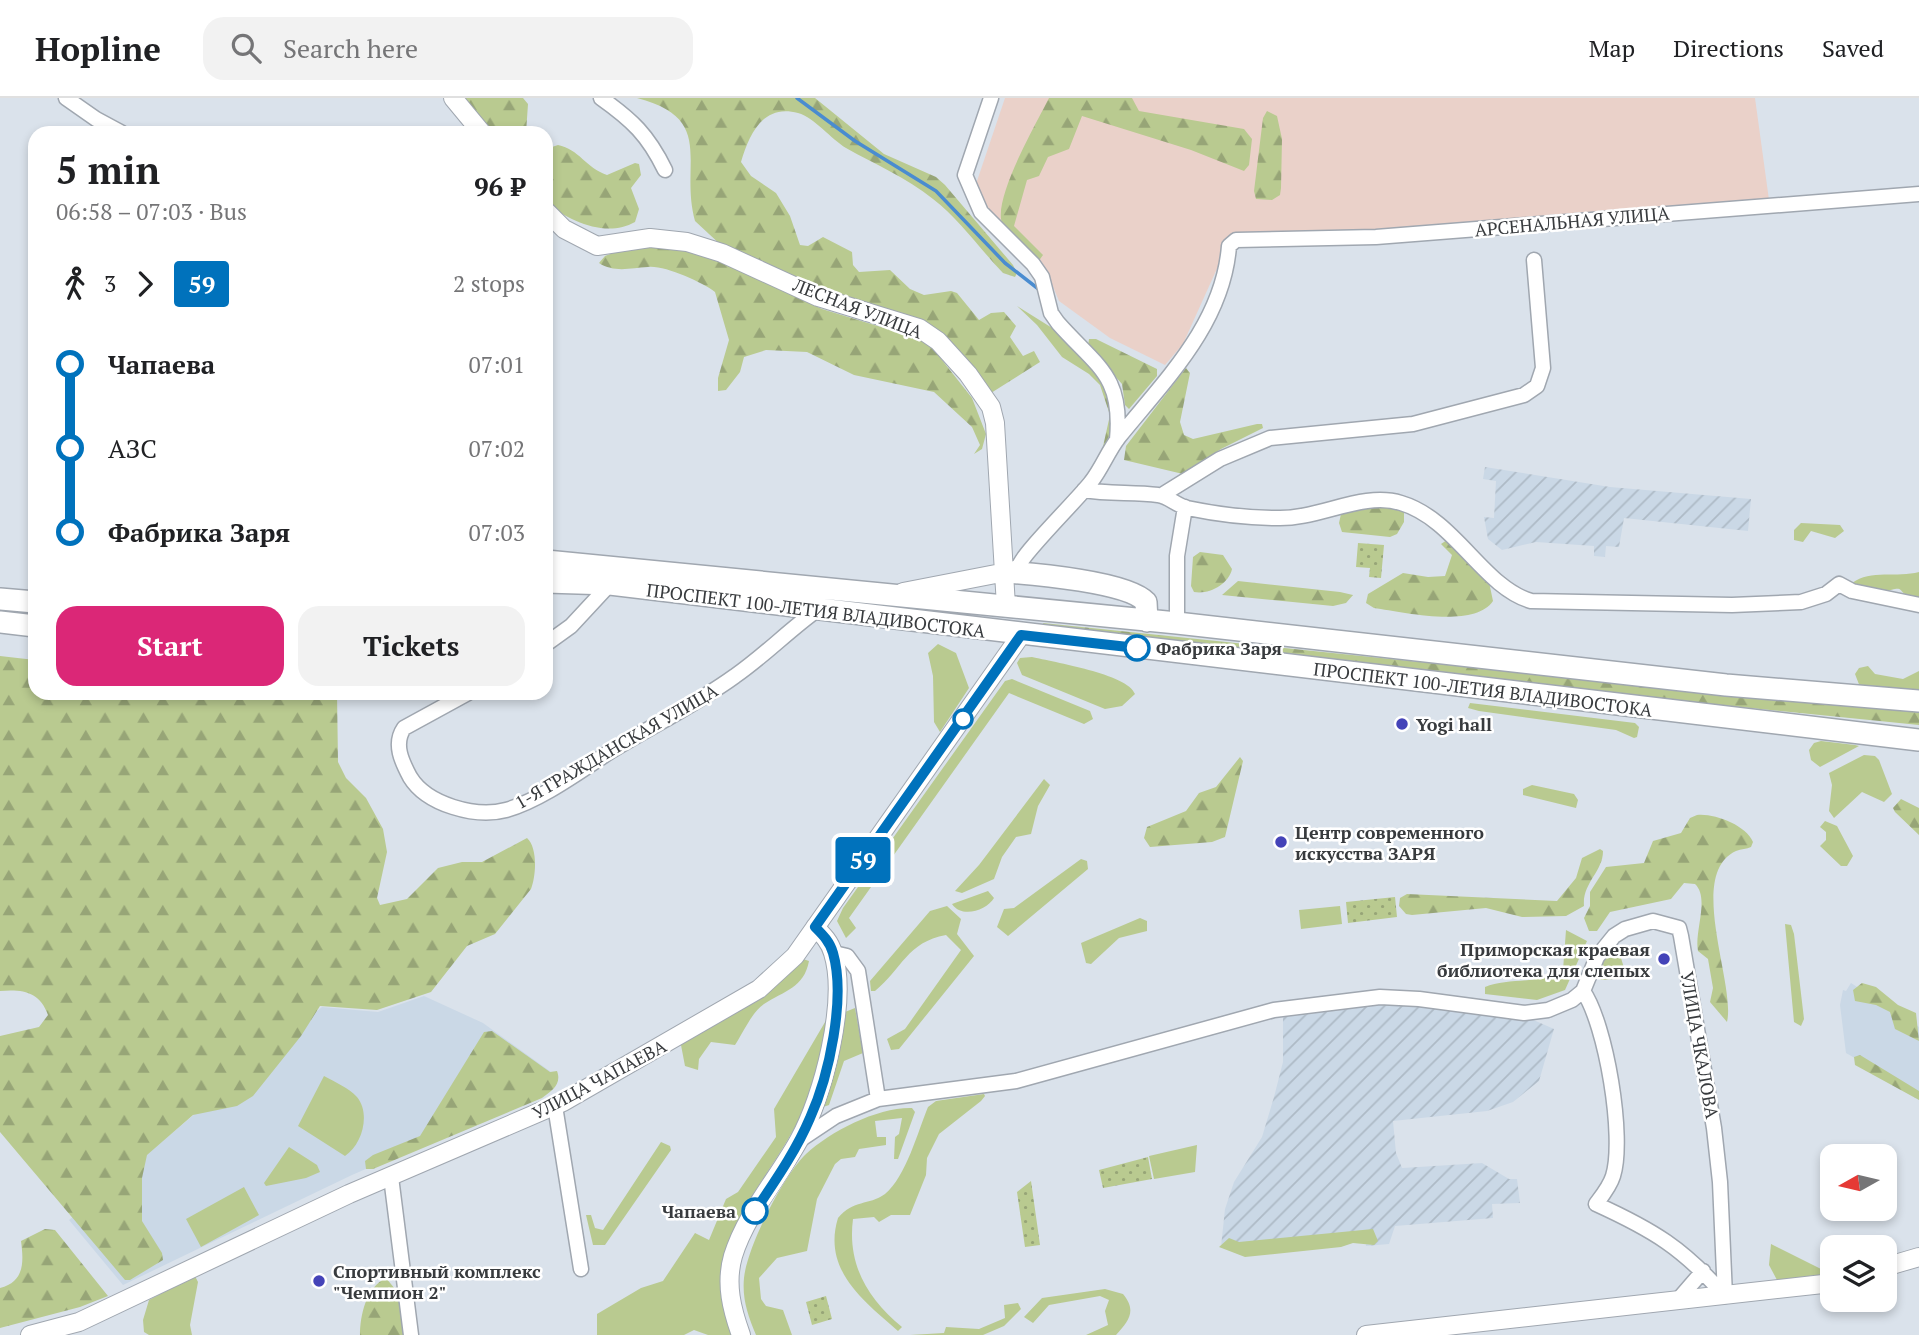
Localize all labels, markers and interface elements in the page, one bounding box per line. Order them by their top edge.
search box [203,17,693,80]
text: Hopline [35,27,161,70]
icon: search [227,29,265,67]
text: Search here [283,31,418,65]
text: Map [1589,32,1635,64]
text: Directions [1673,32,1784,64]
text: Saved [1822,32,1884,64]
text: 5 min [56,145,160,195]
text: 96 ₽ [474,169,525,203]
text: 06:58 – 07:03 · Bus [56,196,247,227]
street label: АРСЕНАЛЬНАЯ УЛИЦА [1474,200,1671,241]
icon: walk [56,265,94,303]
icon: forward [126,265,164,303]
text: 3 [104,268,116,299]
text: 59 [188,268,215,300]
text: 2 stops [453,268,525,299]
street label: ЛЕСНАЯ УЛИЦА [789,272,927,344]
text: Чапаева [108,347,215,381]
text: 07:01 [468,349,525,380]
text: АЗС [108,431,157,465]
text: 07:02 [468,433,525,464]
text: Фабрика Заря [108,515,290,549]
text: 07:03 [468,517,525,548]
street label: ПРОСПЕКТ 100-ЛЕТИЯ ВЛАДИВОСТОКА [645,577,987,643]
button: Start [56,606,284,686]
button: Tickets [298,606,525,686]
marker: Фабрика Заря [1124,635,1150,661]
place label: Фабрика Заря [1156,636,1282,660]
street label: ПРОСПЕКТ 100-ЛЕТИЯ ВЛАДИВОСТОКА [1312,656,1654,722]
street label: 1-Я ГРАЖДАНСКАЯ УЛИЦА [510,678,722,814]
unlabelled marker [953,709,973,729]
place label: Yogi hall [1416,712,1492,736]
marker: Yogi hall [1394,716,1410,732]
place label: Центр современного искусства ЗАРЯ [1295,820,1484,865]
marker: Центр современного искусства ЗАРЯ [1273,834,1289,850]
line badge: 59 [832,837,894,883]
text: 59 [849,844,877,876]
place label: Приморская краевая библиотека для слепых [1437,937,1650,982]
marker: Приморская краевая библиотека для слепых [1656,951,1672,967]
street label: УЛИЦА ЧКАЛОВА [1675,969,1725,1121]
street label: УЛИЦА ЧАПАЕВА [528,1033,671,1124]
north arrow [1820,1144,1897,1222]
map controls [1820,1144,1897,1312]
marker: Чапаева [742,1198,768,1224]
place label: Чапаева [662,1199,736,1223]
button: layers [1820,1235,1897,1312]
place label: Спортивный комплекс "Чемпион 2" [333,1259,541,1304]
marker: Спортивный комплекс "Чемпион 2" [311,1273,327,1289]

